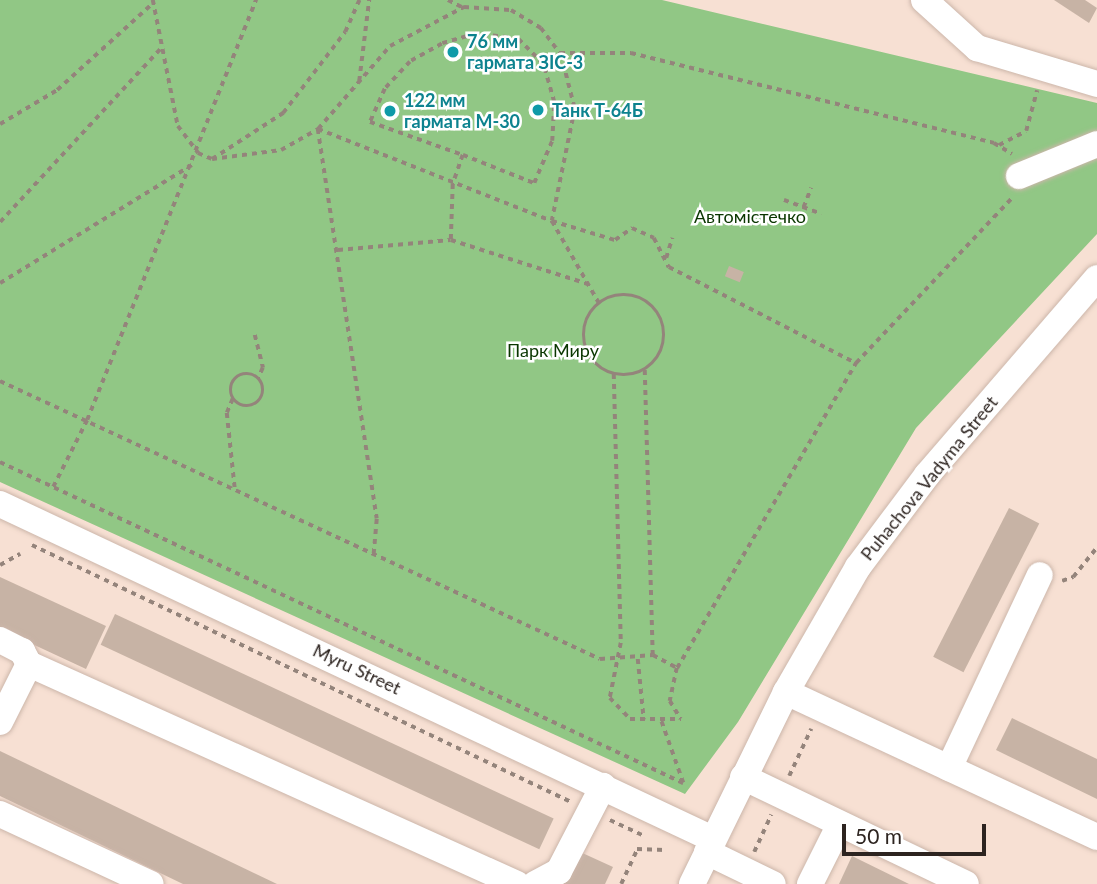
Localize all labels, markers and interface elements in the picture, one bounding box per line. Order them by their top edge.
place label: 76 мм гармата ЗІС-3 [467,31,583,74]
marker: 76 мм гармата ЗІС-3 [445,44,461,60]
place label: 122 мм гармата М-30 [404,90,520,132]
place label: Танк Т-64Б [552,99,643,121]
marker: Танк Т-64Б [530,102,546,118]
marker: 122 мм гармата М-30 [382,103,398,119]
park label: Автомістечко [694,205,806,227]
park label: Парк Миру [507,339,599,361]
street label: Puhachova Vadyma Street [856,391,1002,565]
street label: Myru Street [310,639,404,699]
scale bar [845,810,988,854]
text: 50 m [855,823,902,848]

